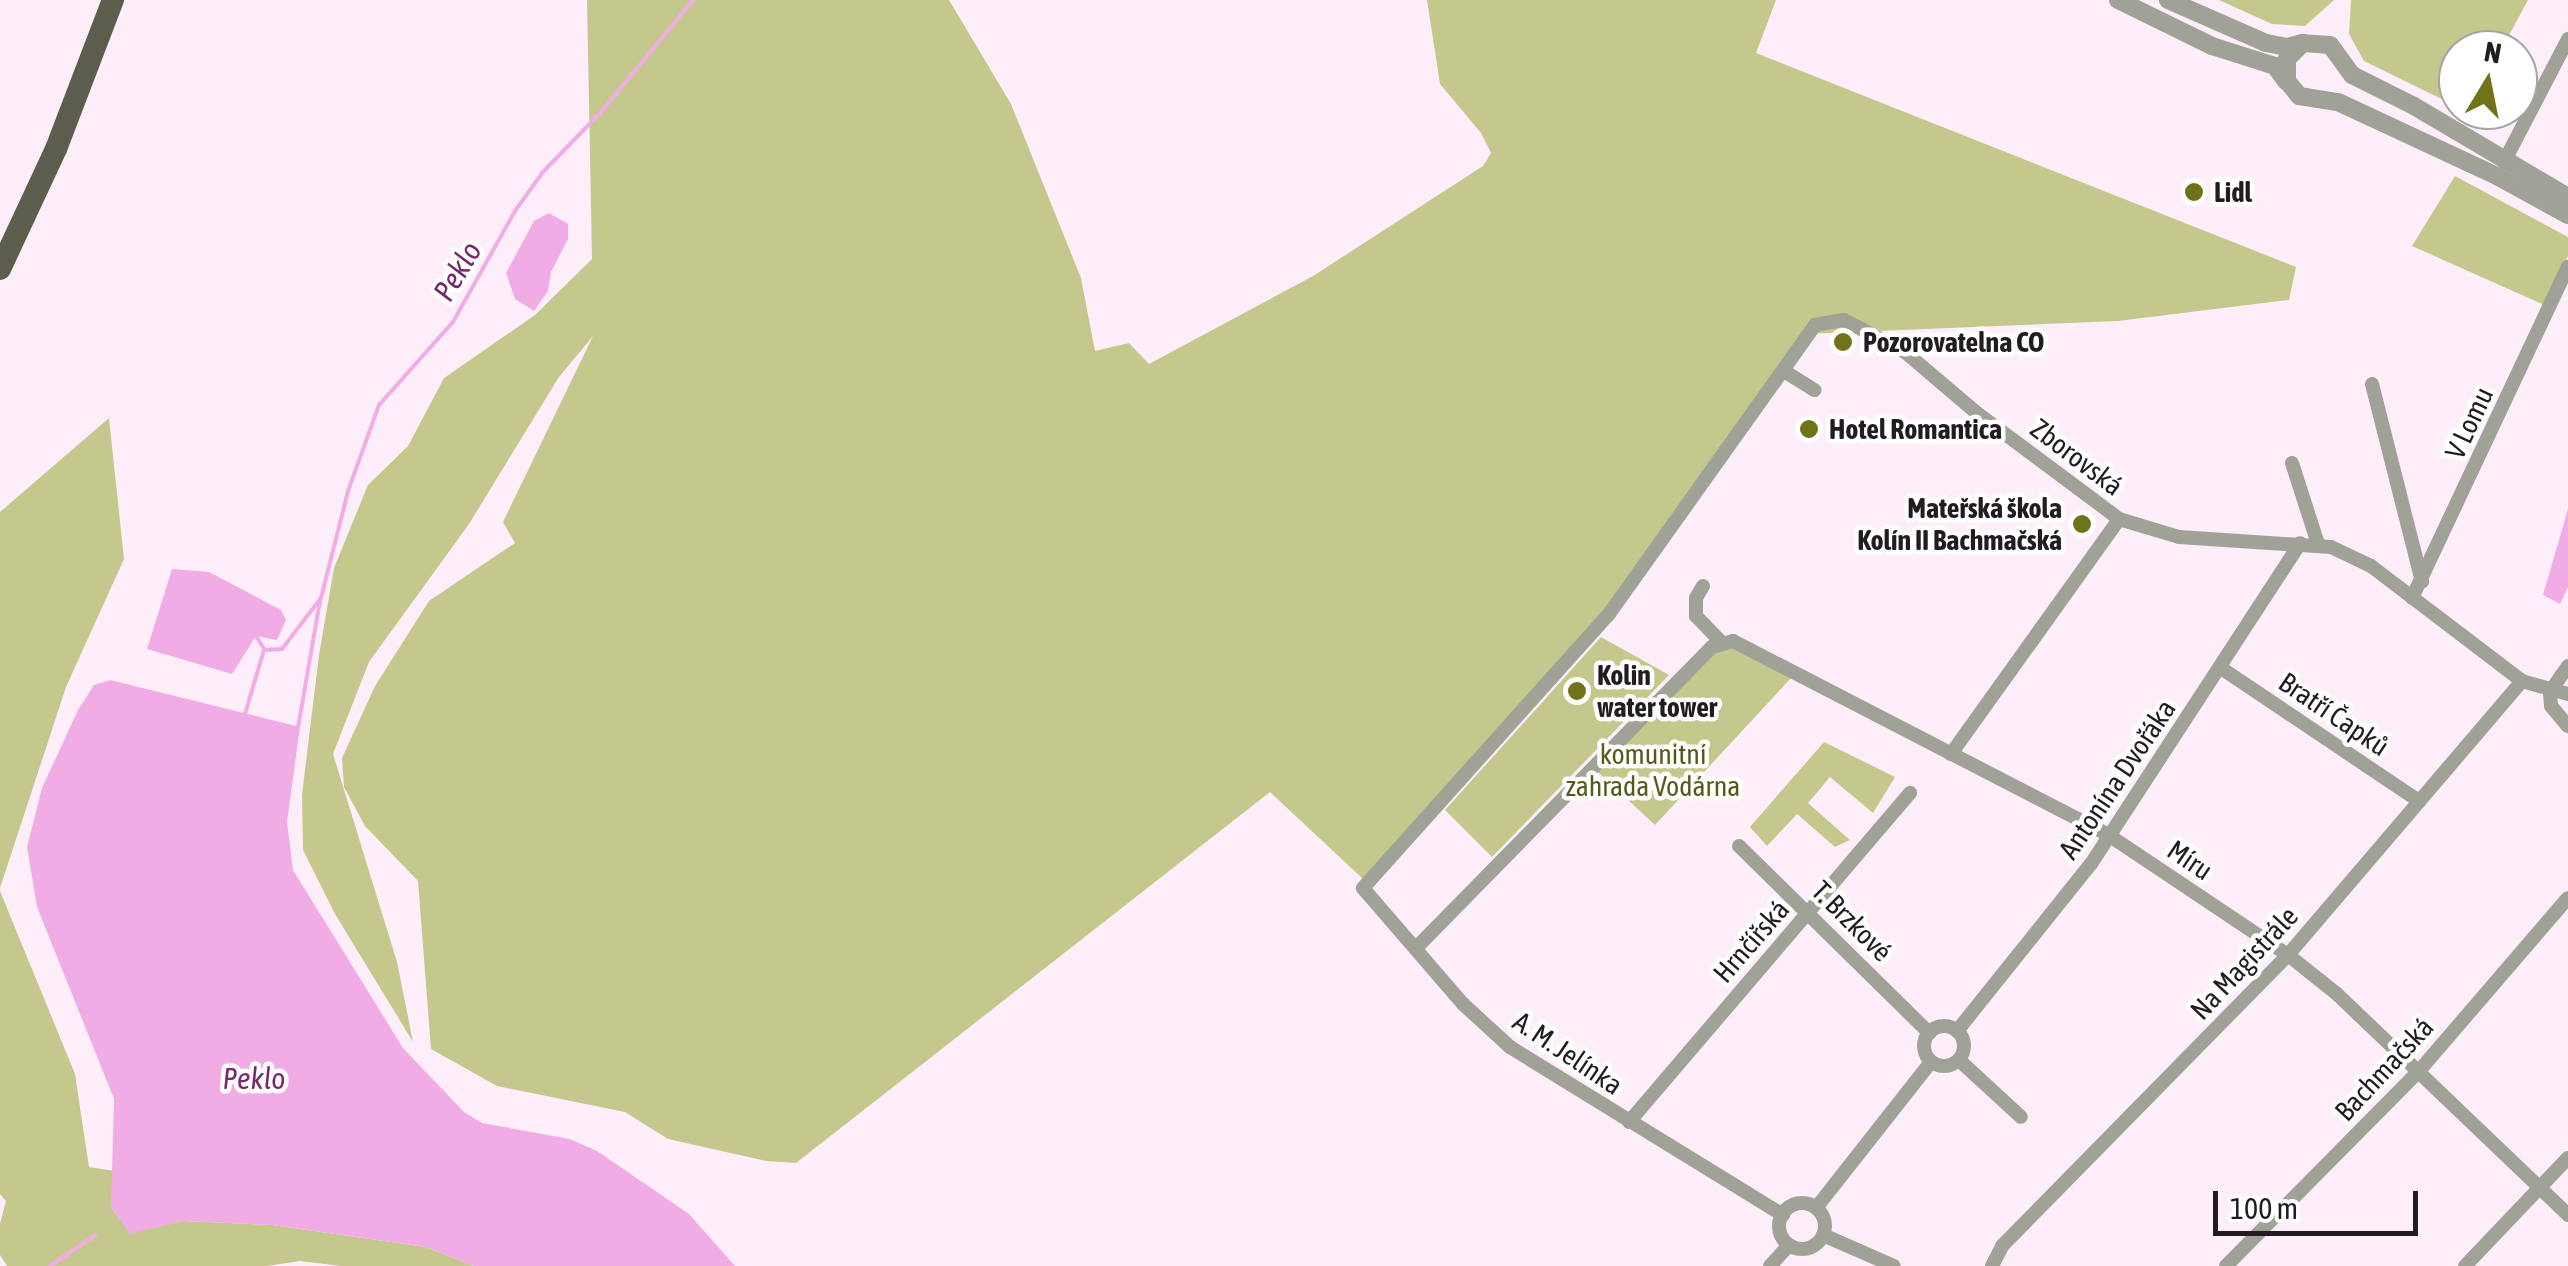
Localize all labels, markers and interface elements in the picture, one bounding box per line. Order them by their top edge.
north arrow [2438,30,2538,130]
text: N [2482,35,2504,70]
place label: Lidl [2214,175,2252,209]
marker: Lidl [2183,181,2205,203]
water label: Peklo [425,235,489,307]
place label: Pozorovatelna CO [1863,325,2044,359]
marker: Pozorovatelna CO [1832,331,1854,353]
street label: V Lomu [2438,382,2500,464]
street label: Zborovská [2024,411,2130,503]
place label: Hotel Romantica [1829,412,2002,446]
marker: Hotel Romantica [1798,418,1820,440]
place label: Mateřská škola Kolín II Bachmačská [1857,491,2062,557]
marker: Mateřská škola Kolín II Bachmačská [2071,513,2093,535]
place label: Kolin water tower [1597,658,1717,724]
street label: Bratří Čapků [2273,665,2395,763]
marker: Kolin water tower [1566,680,1588,702]
street label: Antonína Dvořáka [2051,693,2183,865]
park label: komunitní zahrada Vodárna [1566,737,1740,803]
street label: Míru [2161,833,2219,887]
street label: T. Brzkové [1805,874,1899,968]
street label: Hrnčířská [1706,893,1796,989]
street label: Na Magistrále [2183,900,2305,1026]
street label: A. M. Jelínka [1507,1004,1629,1102]
street label: Bachmačská [2328,1010,2440,1128]
water label: Peklo [223,1060,285,1096]
scale bar [2218,1171,2423,1233]
text: 100 m [2230,1191,2298,1225]

